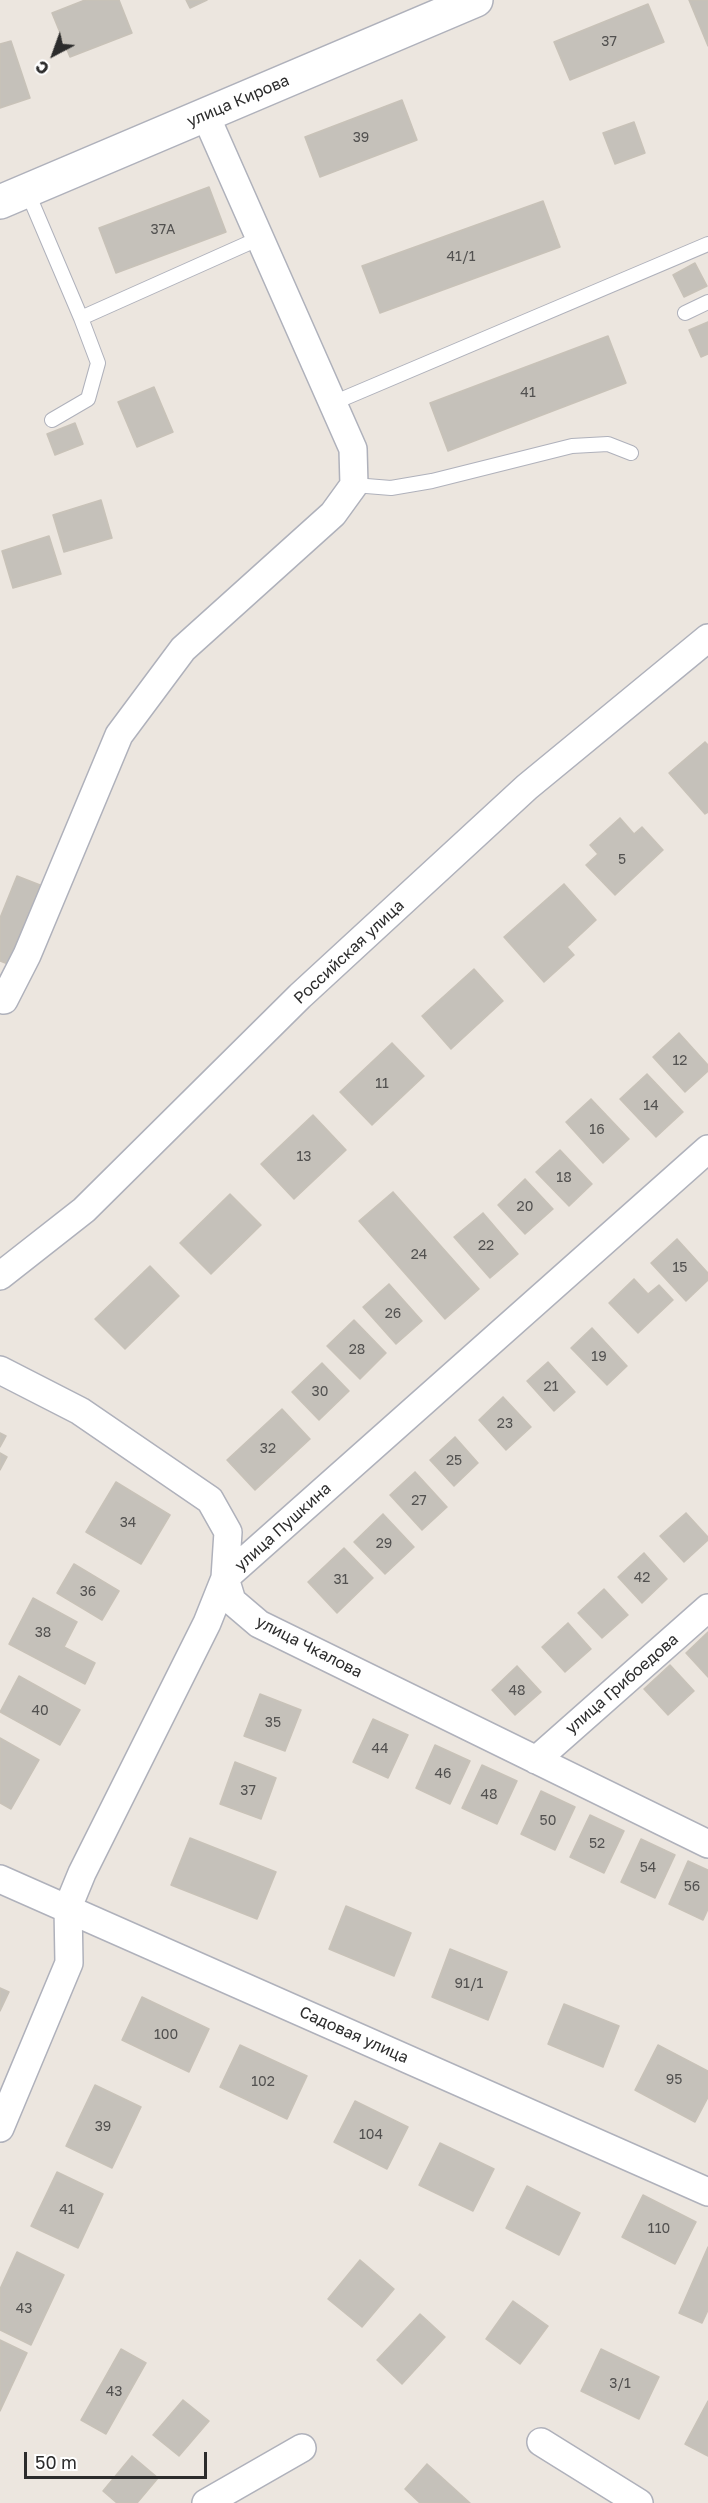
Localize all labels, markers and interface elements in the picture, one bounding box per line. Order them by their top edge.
north arrow [24,24,84,84]
house number: 37 [601,34,617,50]
text: С [31,56,53,79]
street label: улица Кирова [184,71,292,131]
house number: 39 [353,130,369,146]
house number: 37A [151,222,175,238]
house number: 41/1 [447,249,475,265]
house number: 41 [520,385,536,401]
house number: 5 [618,852,626,868]
street label: Российская улица [290,896,408,1008]
house number: 12 [673,1053,687,1069]
house number: 11 [375,1076,389,1092]
house number: 14 [643,1098,659,1114]
house number: 16 [589,1122,605,1138]
house number: 13 [297,1149,311,1165]
house number: 18 [556,1170,572,1186]
house number: 20 [517,1199,533,1215]
house number: 22 [478,1238,494,1254]
house number: 24 [411,1247,427,1263]
house number: 15 [673,1260,687,1276]
house number: 26 [385,1306,401,1322]
house number: 28 [349,1342,365,1358]
house number: 19 [591,1349,607,1365]
house number: 21 [544,1379,558,1395]
house number: 30 [312,1384,328,1400]
house number: 23 [497,1416,513,1432]
house number: 32 [260,1441,276,1457]
house number: 25 [446,1453,462,1469]
street label: улица Пушкина [231,1479,335,1575]
house number: 27 [411,1493,427,1509]
house number: 34 [120,1515,136,1531]
house number: 29 [376,1536,392,1552]
house number: 42 [634,1570,650,1586]
house number: 31 [334,1572,348,1588]
house number: 36 [80,1584,96,1600]
street label: улица Чкалова [253,1612,365,1682]
house number: 38 [35,1625,51,1641]
street label: улица Грибоедова [562,1630,682,1738]
house number: 48 [508,1683,526,1699]
house number: 40 [31,1703,49,1719]
house number: 35 [265,1715,281,1731]
house number: 44 [371,1741,389,1757]
house number: 46 [434,1766,452,1782]
house number: 37 [240,1783,256,1799]
house number: 48 [480,1787,498,1803]
house number: 50 [540,1813,556,1829]
house number: 52 [589,1836,605,1852]
house number: 54 [640,1860,656,1876]
house number: 56 [684,1879,700,1895]
house number: 91/1 [455,1976,483,1992]
street label: Садовая улица [297,2002,411,2068]
house number: 100 [154,2027,178,2043]
house number: 95 [666,2072,682,2088]
house number: 102 [251,2074,275,2090]
house number: 39 [95,2119,111,2135]
house number: 104 [359,2127,383,2143]
house number: 41 [59,2202,75,2218]
house number: 110 [648,2221,670,2237]
house number: 43 [16,2301,32,2317]
house number: 3/1 [609,2376,631,2392]
house number: 43 [106,2384,122,2400]
scale bar [27,2440,210,2478]
text: 50 m [35,2451,77,2473]

